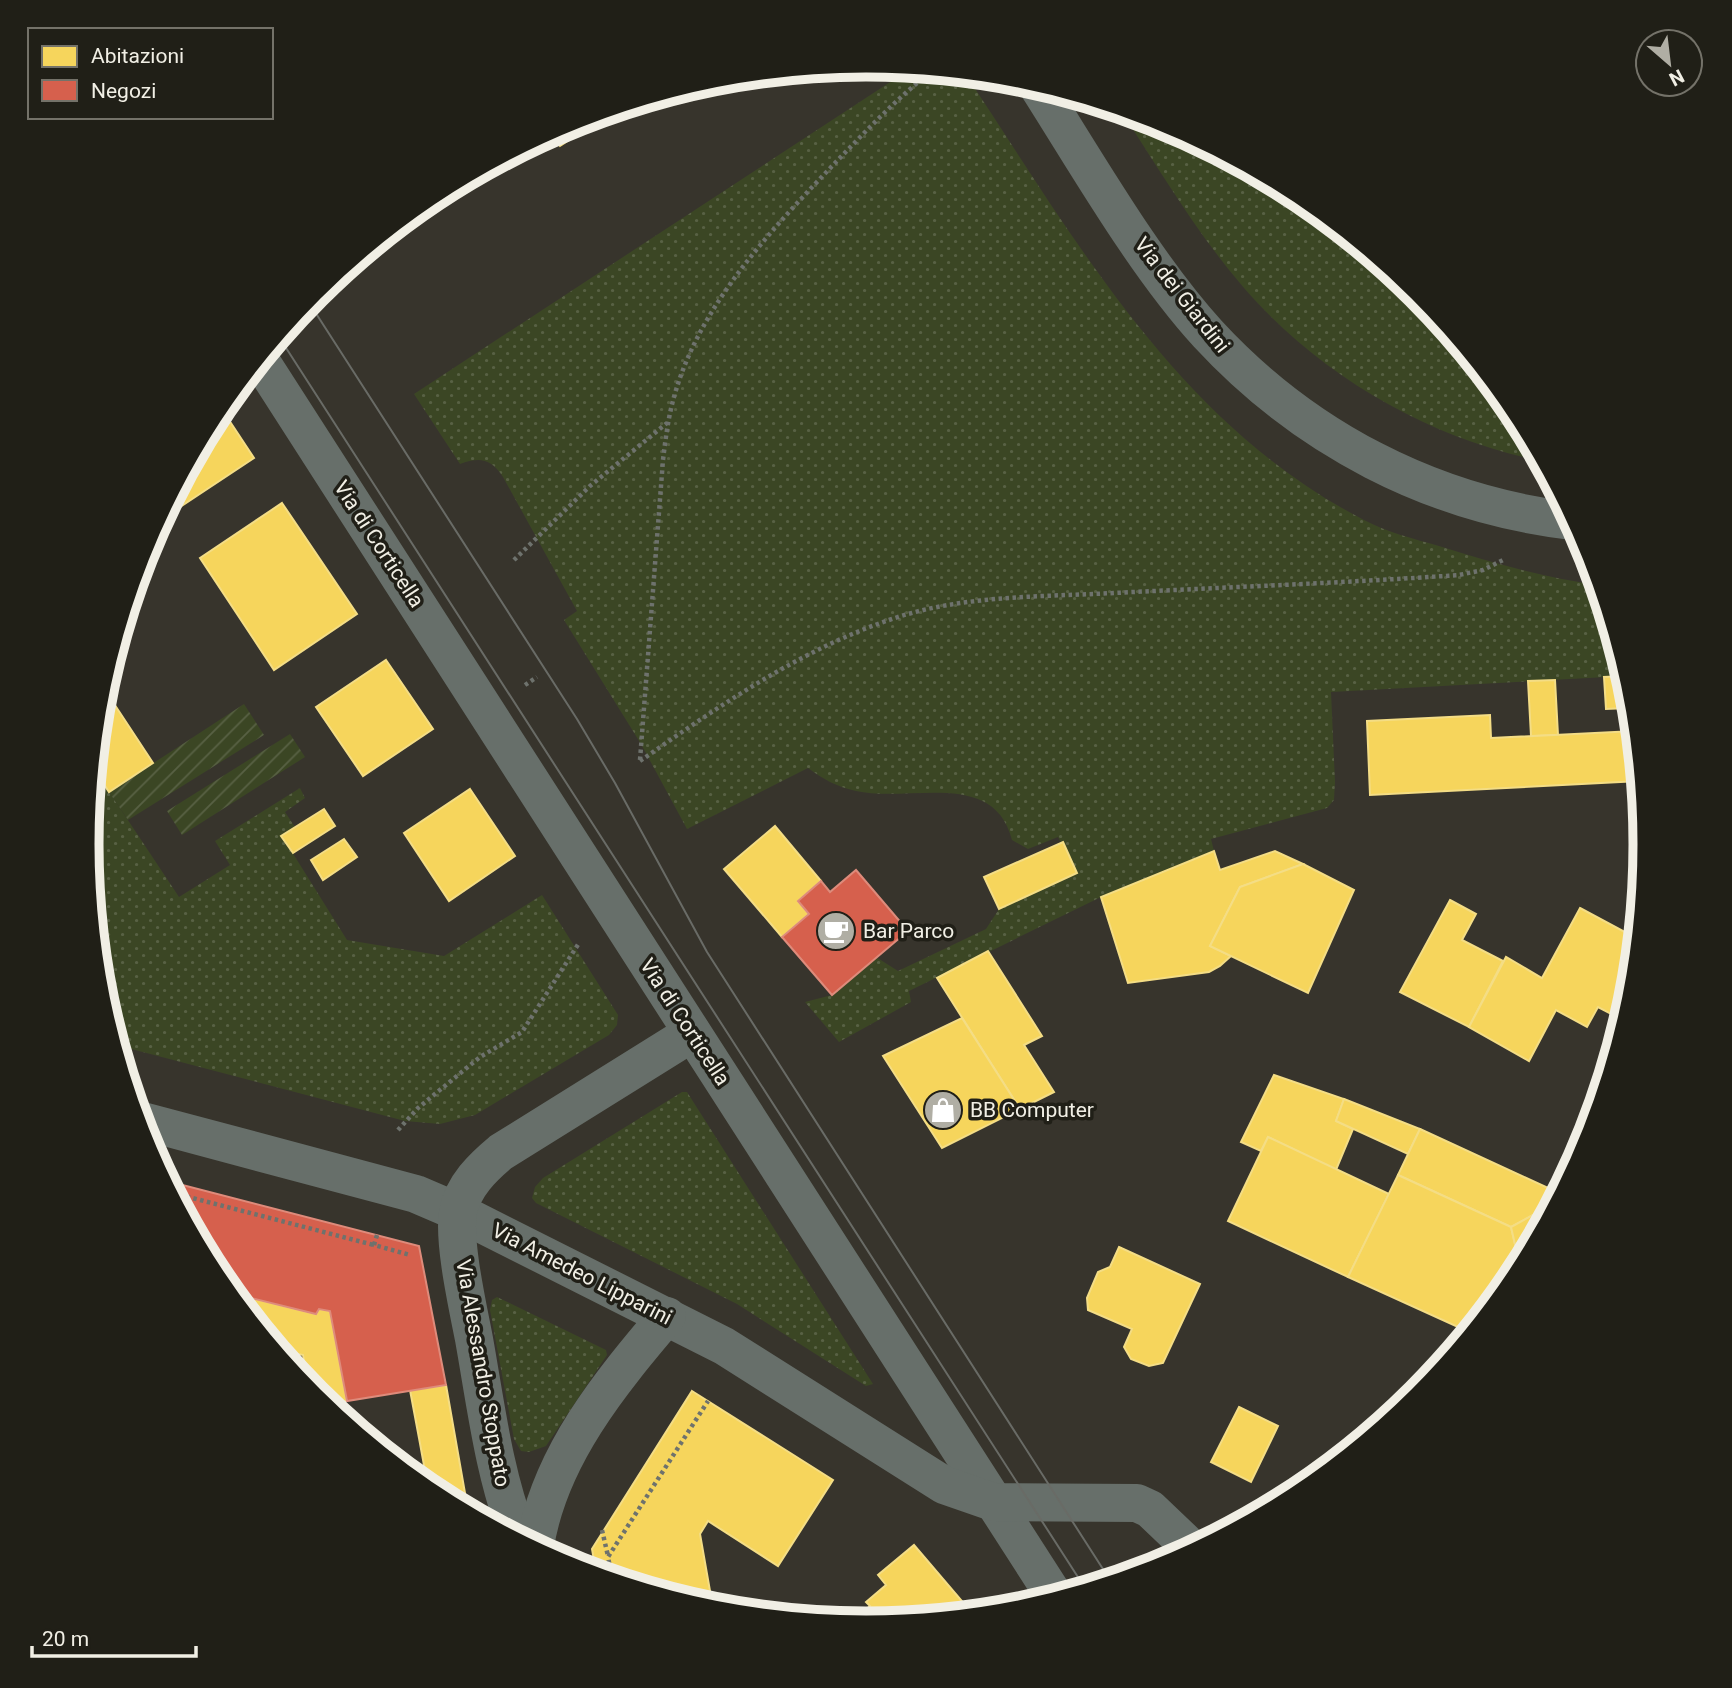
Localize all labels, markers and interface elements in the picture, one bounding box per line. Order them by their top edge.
legend [28,28,273,119]
north arrow [1634,28,1704,98]
text: Abitazioni [91,44,184,68]
text: N [1665,64,1688,91]
text: Negozi [91,79,156,103]
street label: Via dei Giardini [1130,233,1234,357]
street label: Via di Corticella [329,476,429,612]
cafe icon: Bar Parco [815,910,857,952]
place label: Bar Parco [863,919,954,943]
street label: Via di Corticella [635,954,735,1090]
shop icon: BB Computer [922,1089,964,1131]
place label: BB Computer [970,1098,1094,1122]
street label: Via Amedeo Lipparini [488,1218,676,1330]
street label: Via Alessandro Stoppato [451,1257,515,1489]
scale bar [32,1614,196,1658]
text: 20 m [42,1627,89,1651]

